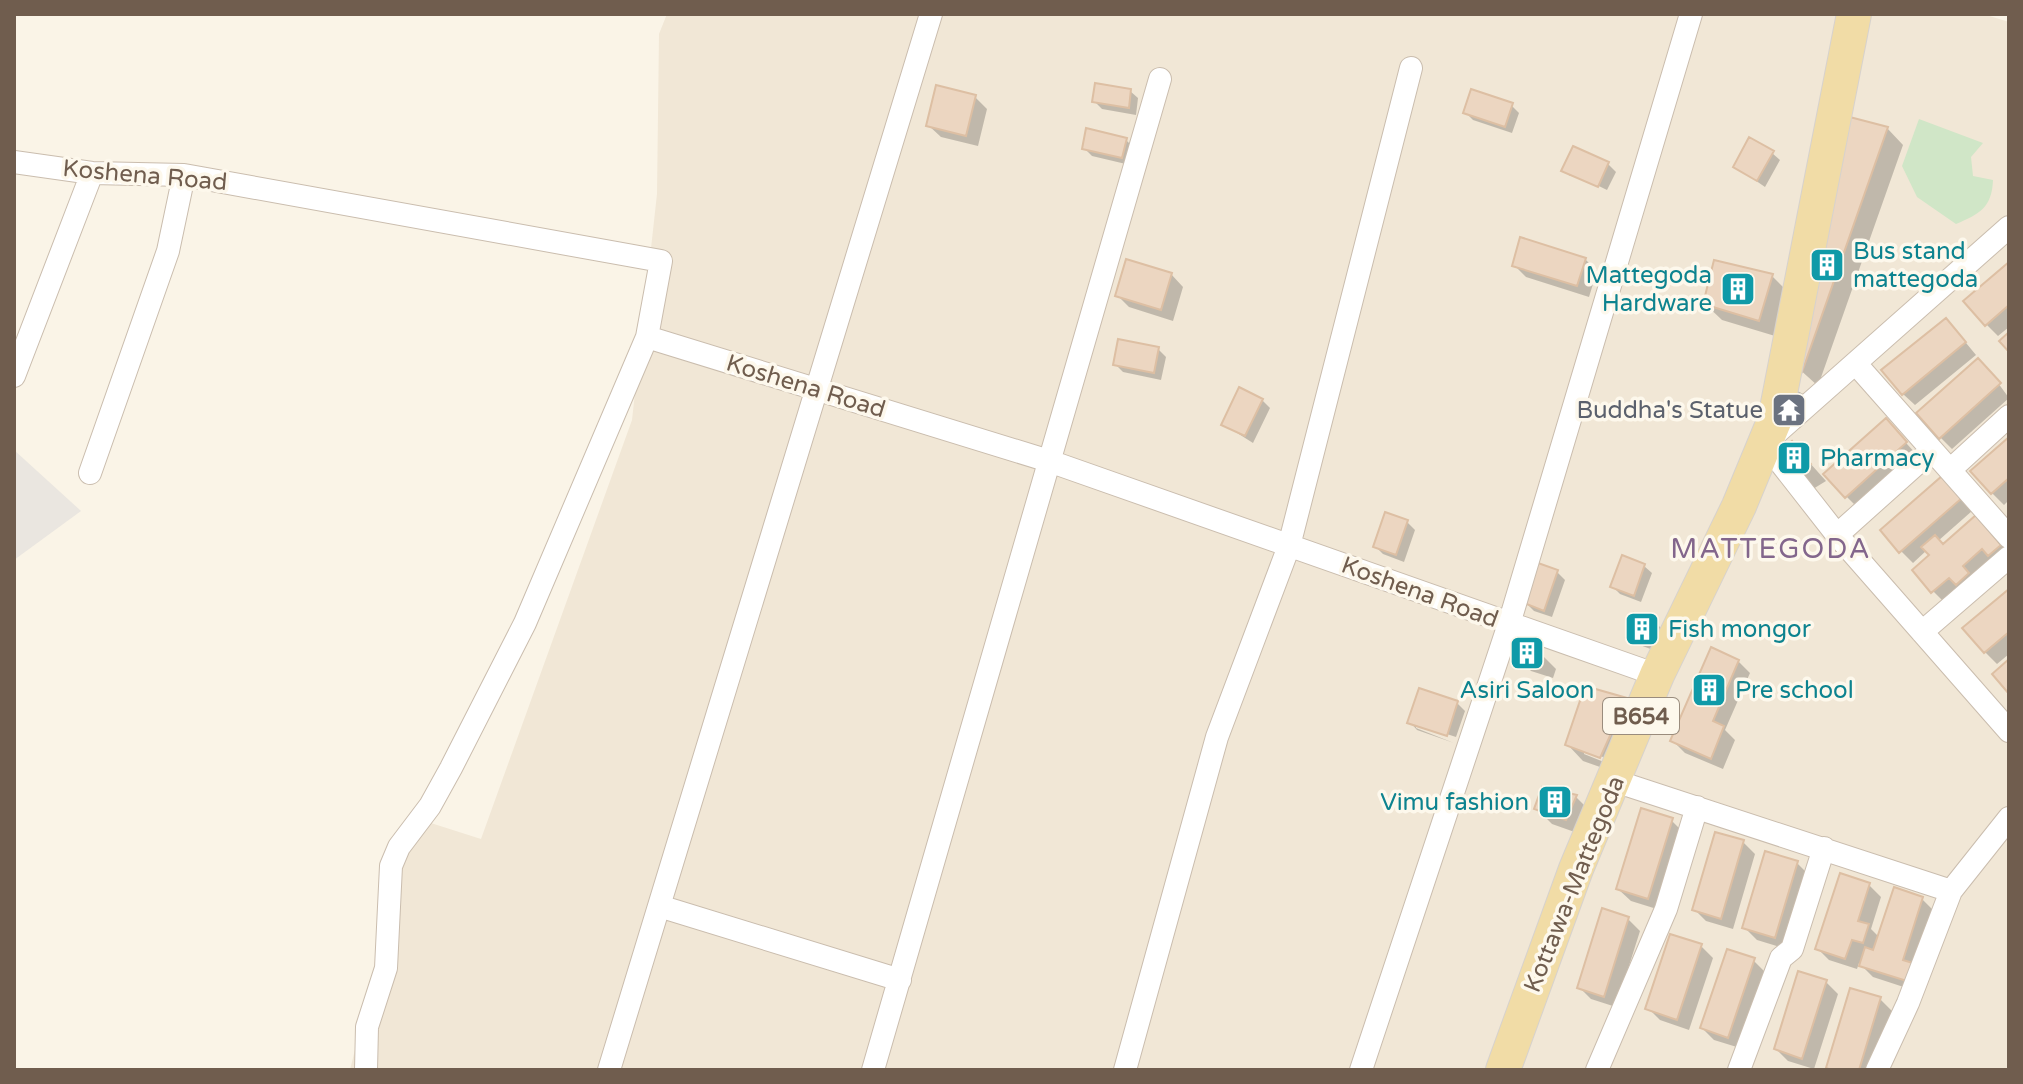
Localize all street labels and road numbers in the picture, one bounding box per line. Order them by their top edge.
street label: Koshena Road [61,154,228,197]
street label: Koshena Road [723,348,889,424]
street label: Koshena Road [1337,551,1502,634]
road number: B654 [1603,698,1679,734]
street label: Kottawa-Mattegoda [1518,772,1631,997]

